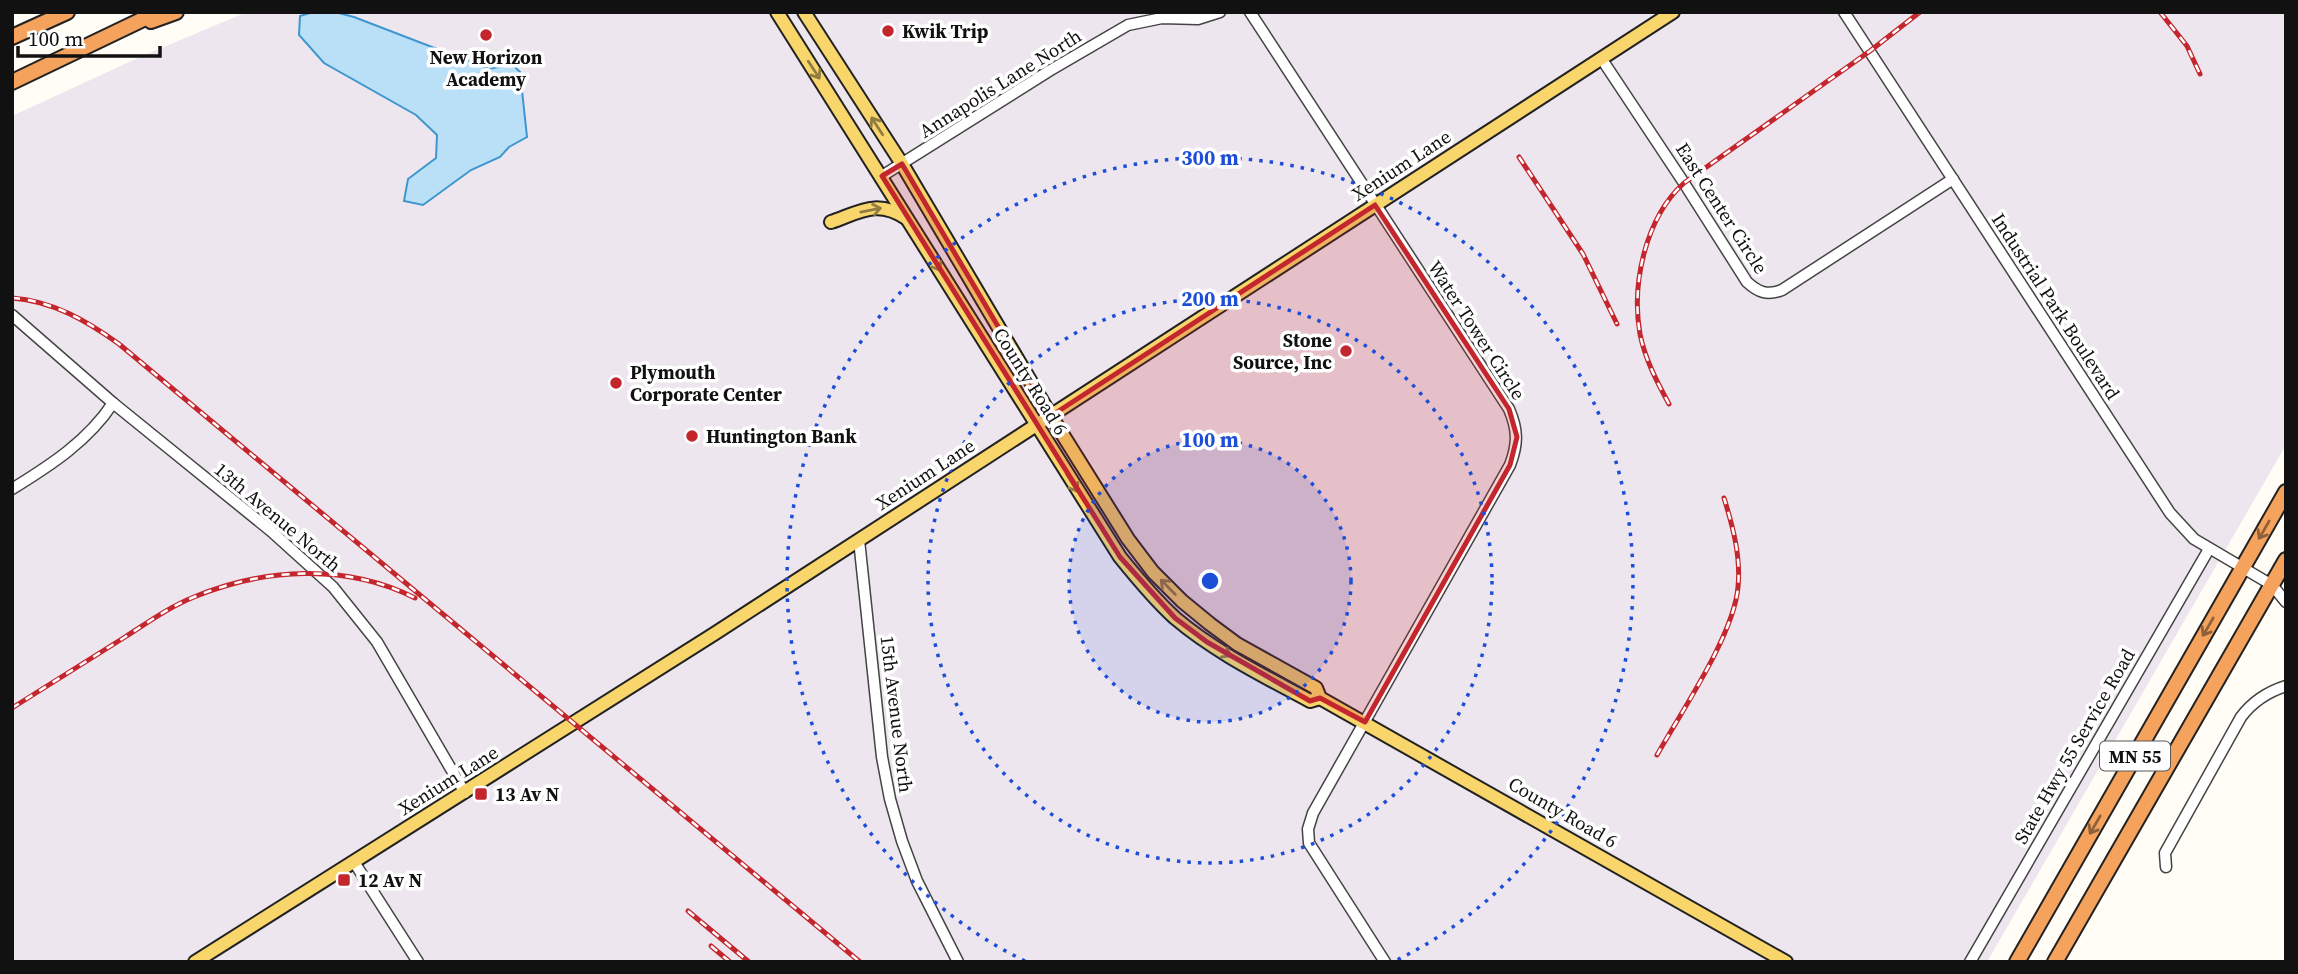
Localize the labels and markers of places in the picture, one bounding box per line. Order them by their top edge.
place label: Kwik Trip [902,18,989,44]
marker: Kwik Trip [880,23,896,39]
marker: New Horizon Academy [478,27,494,43]
place label: New Horizon Academy [430,44,543,92]
place label: Stone Source, Inc [1233,327,1332,375]
marker: Stone Source, Inc [1338,343,1354,359]
place label: Plymouth Corporate Center [630,359,782,407]
marker: Plymouth Corporate Center [608,375,624,391]
place label: Huntington Bank [706,423,857,449]
marker: Huntington Bank [684,428,700,444]
centre of rings [1198,569,1222,593]
place label: 13 Av N [495,781,559,807]
marker: 13 Av N [473,786,489,802]
place label: 12 Av N [358,867,422,893]
marker: 12 Av N [336,872,352,888]

